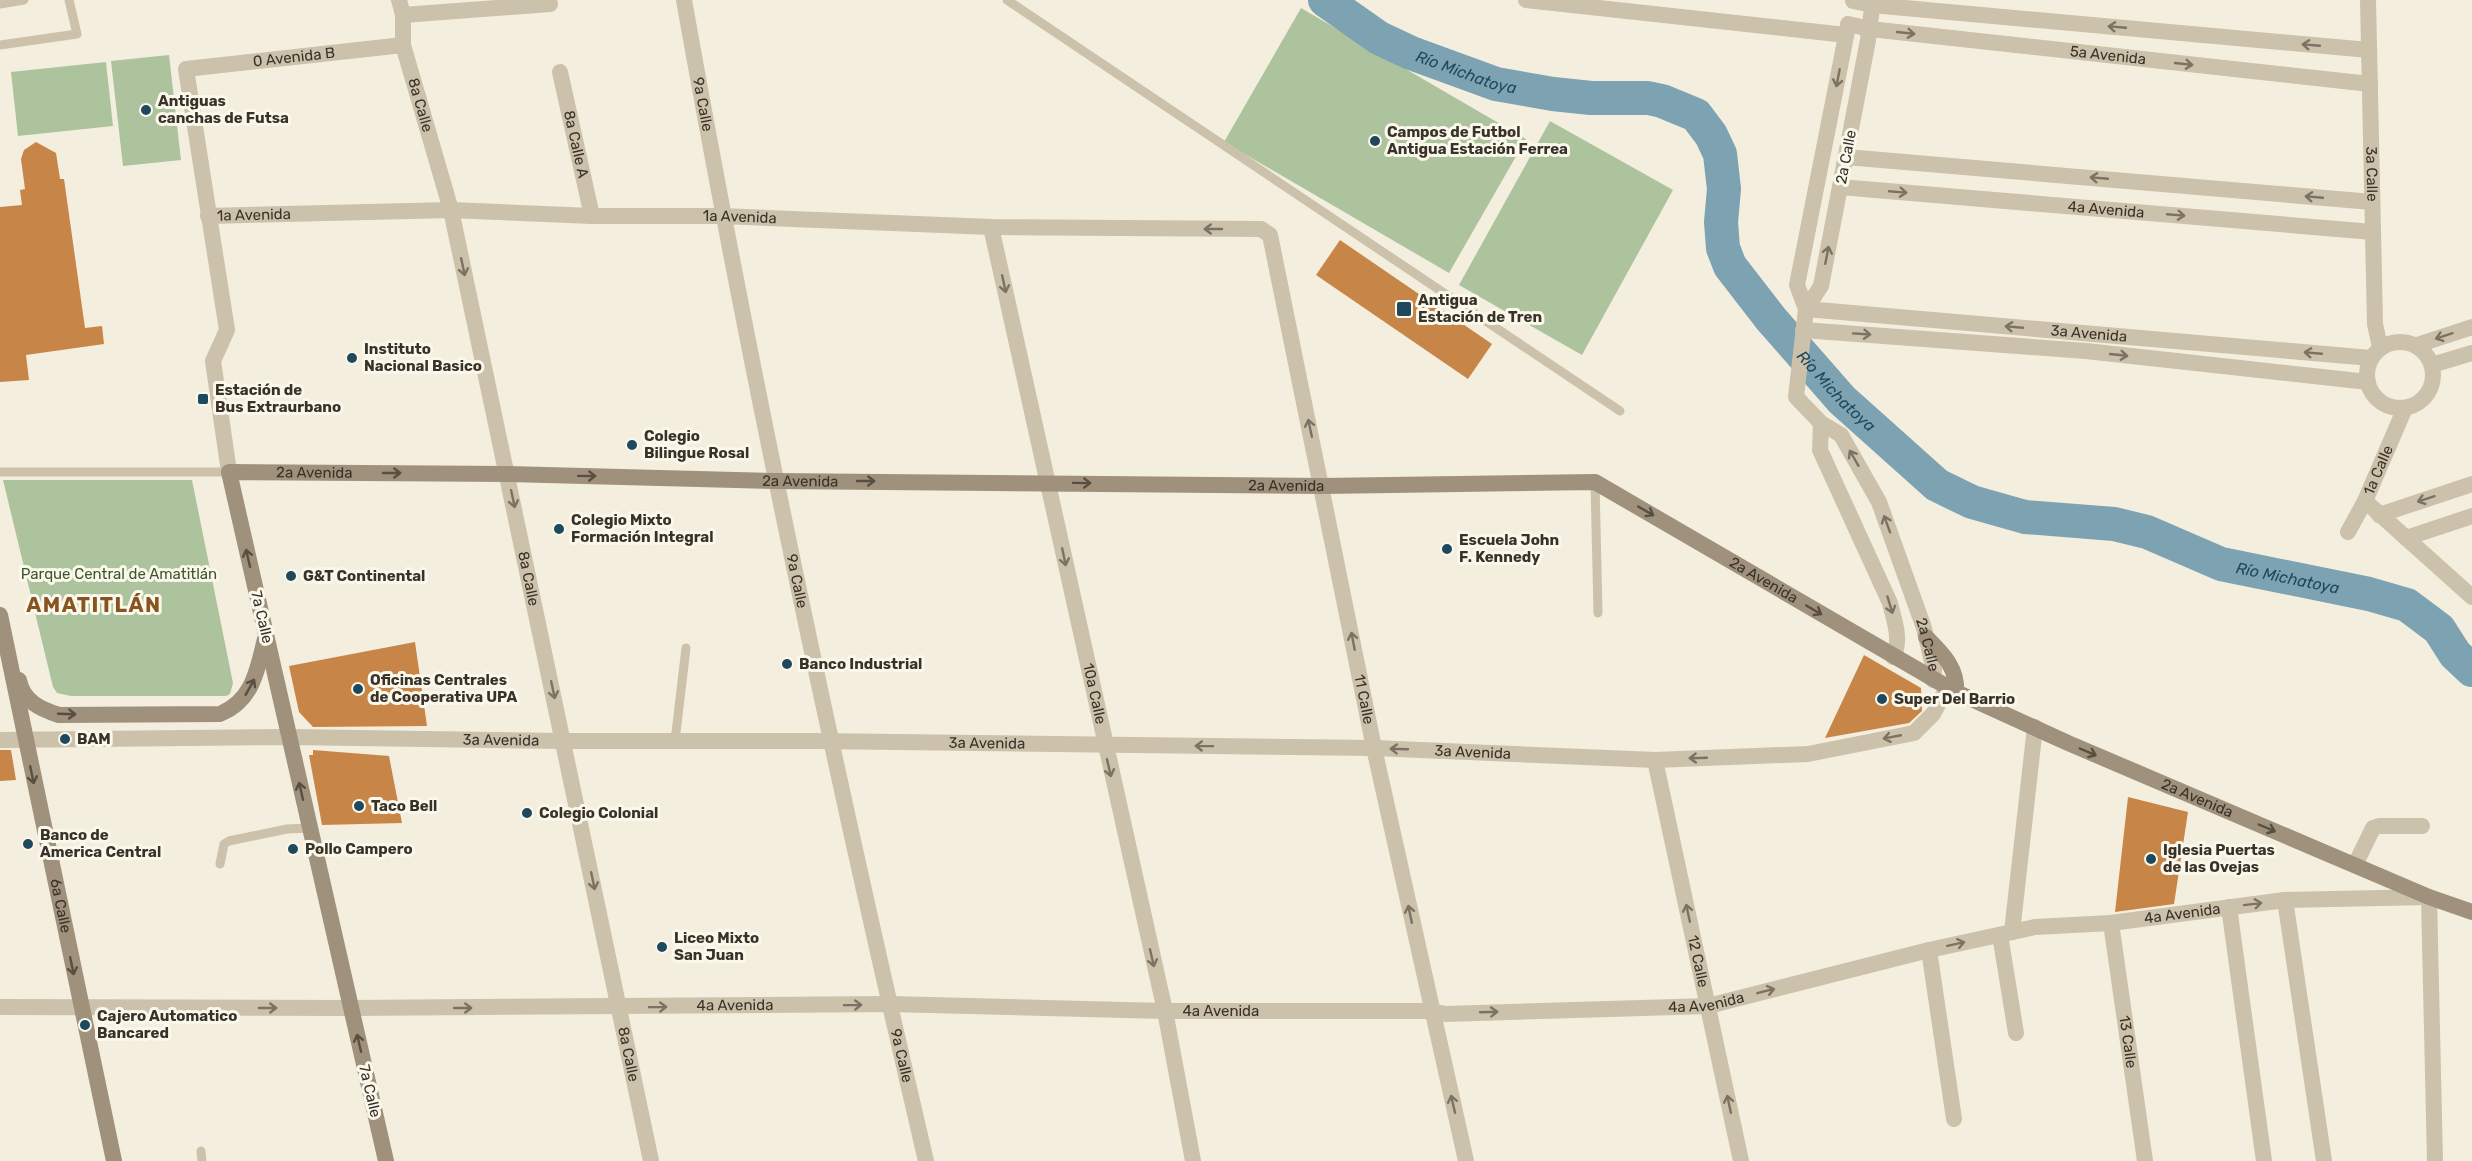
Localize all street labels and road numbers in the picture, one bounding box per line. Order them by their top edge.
street label: 5a Avenida [2069,42,2147,68]
street label: 0 Avenida B [252,44,336,71]
street label: 8a Calle [404,76,437,134]
street label: 9a Calle [689,76,717,133]
street label: 8a Calle A [560,109,592,180]
street label: 2a Calle [1832,128,1860,186]
street label: 3a Calle [2362,146,2381,202]
street label: 4a Avenida [2067,197,2145,222]
street label: 1a Avenida [217,205,291,225]
street label: 1a Avenida [703,207,777,227]
street label: 3a Avenida [2050,321,2128,346]
street label: 1a Calle [2360,442,2397,498]
street label: 2a Avenida [276,463,353,482]
street label: 2a Avenida [762,472,839,491]
street label: 2a Avenida [1248,476,1324,495]
street label: 8a Calle [514,550,543,608]
street label: 9a Calle [783,552,811,610]
street label: 2a Avenida [1726,553,1801,607]
street label: 7a Calle [247,589,277,645]
street label: 2a Calle [1912,615,1943,673]
street label: 10a Calle [1079,661,1110,726]
street label: 11 Calle [1350,673,1378,726]
street label: 3a Avenida [463,731,539,750]
street label: 3a Avenida [949,734,1025,753]
street label: 3a Avenida [1434,742,1511,763]
street label: 2a Avenida [2159,775,2236,821]
street label: 6a Calle [46,877,75,934]
street label: 4a Avenida [2143,900,2222,928]
street label: 12 Calle [1684,934,1713,989]
street label: 4a Avenida [1668,988,1746,1016]
street label: 4a Avenida [696,996,773,1014]
street label: 4a Avenida [1182,1002,1259,1020]
street label: 13 Calle [2115,1014,2141,1069]
street label: 8a Calle [614,1025,643,1083]
street label: 9a Calle [887,1027,917,1084]
street label: 7a Calle [355,1063,385,1119]

